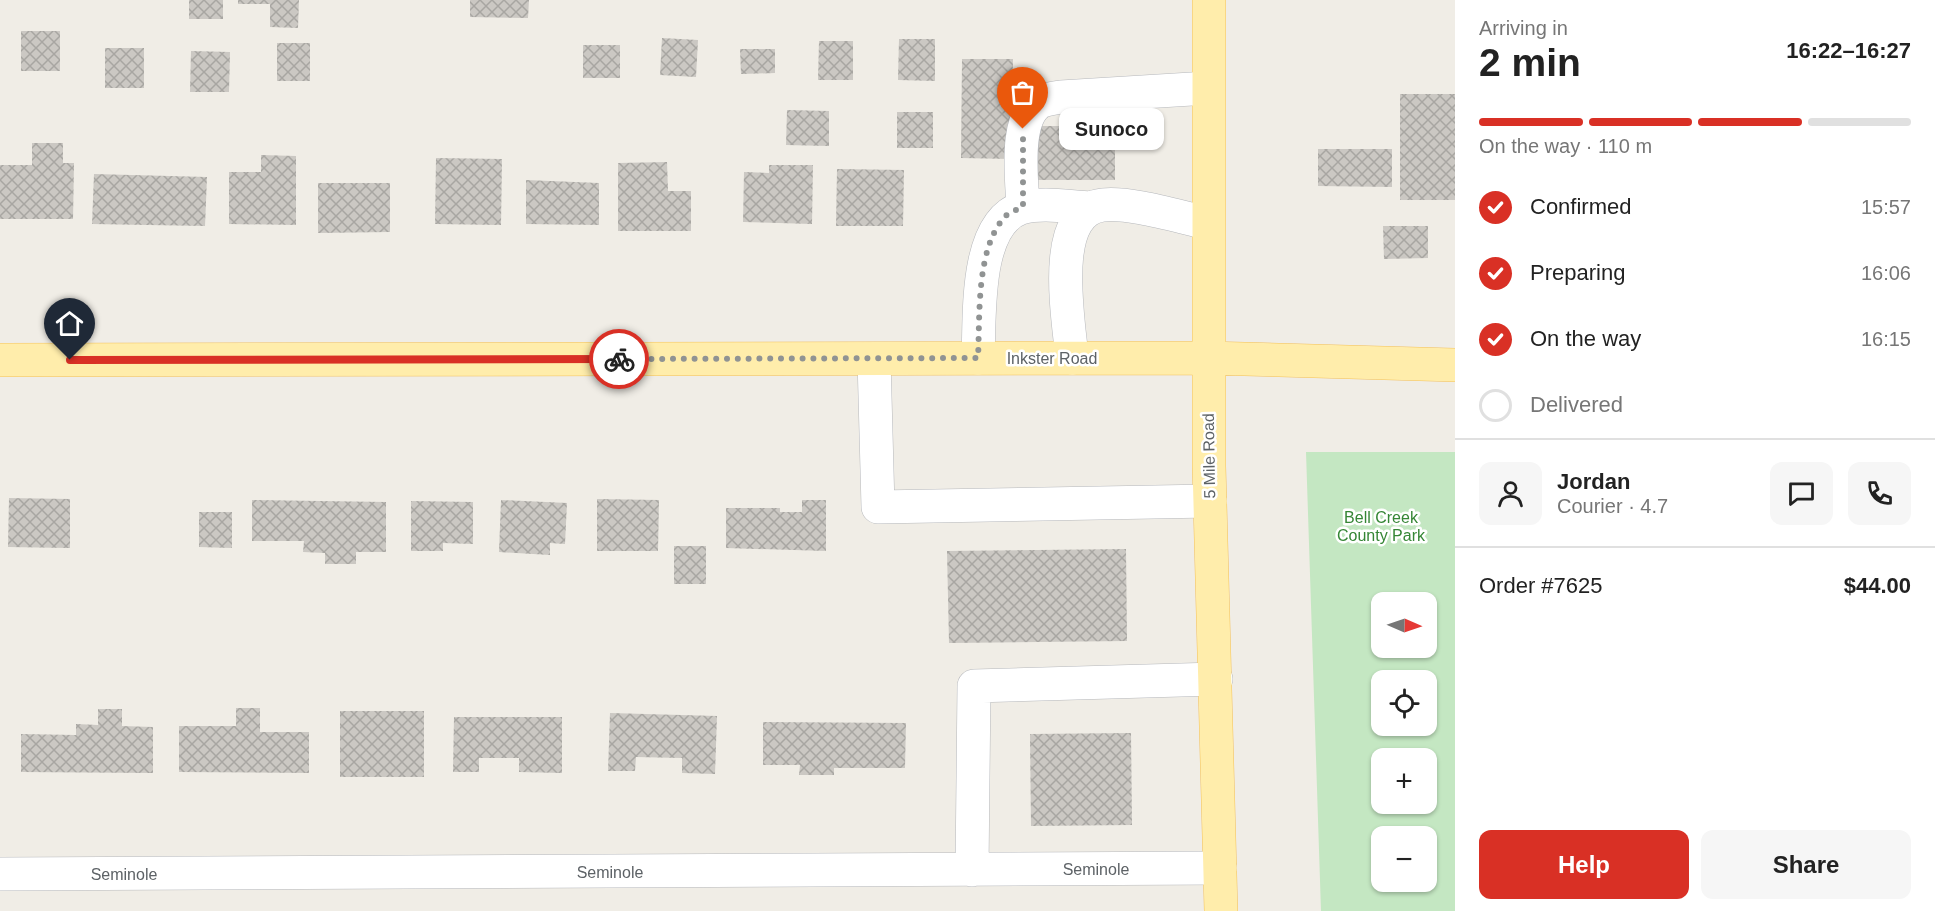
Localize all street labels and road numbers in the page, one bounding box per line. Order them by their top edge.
street label: Inkster Road [1007,350,1097,367]
street label: 5 Mile Road [1200,413,1218,499]
street label: Seminole [1063,861,1129,878]
street label: Seminole [577,864,643,881]
street label: Seminole [91,866,157,883]

